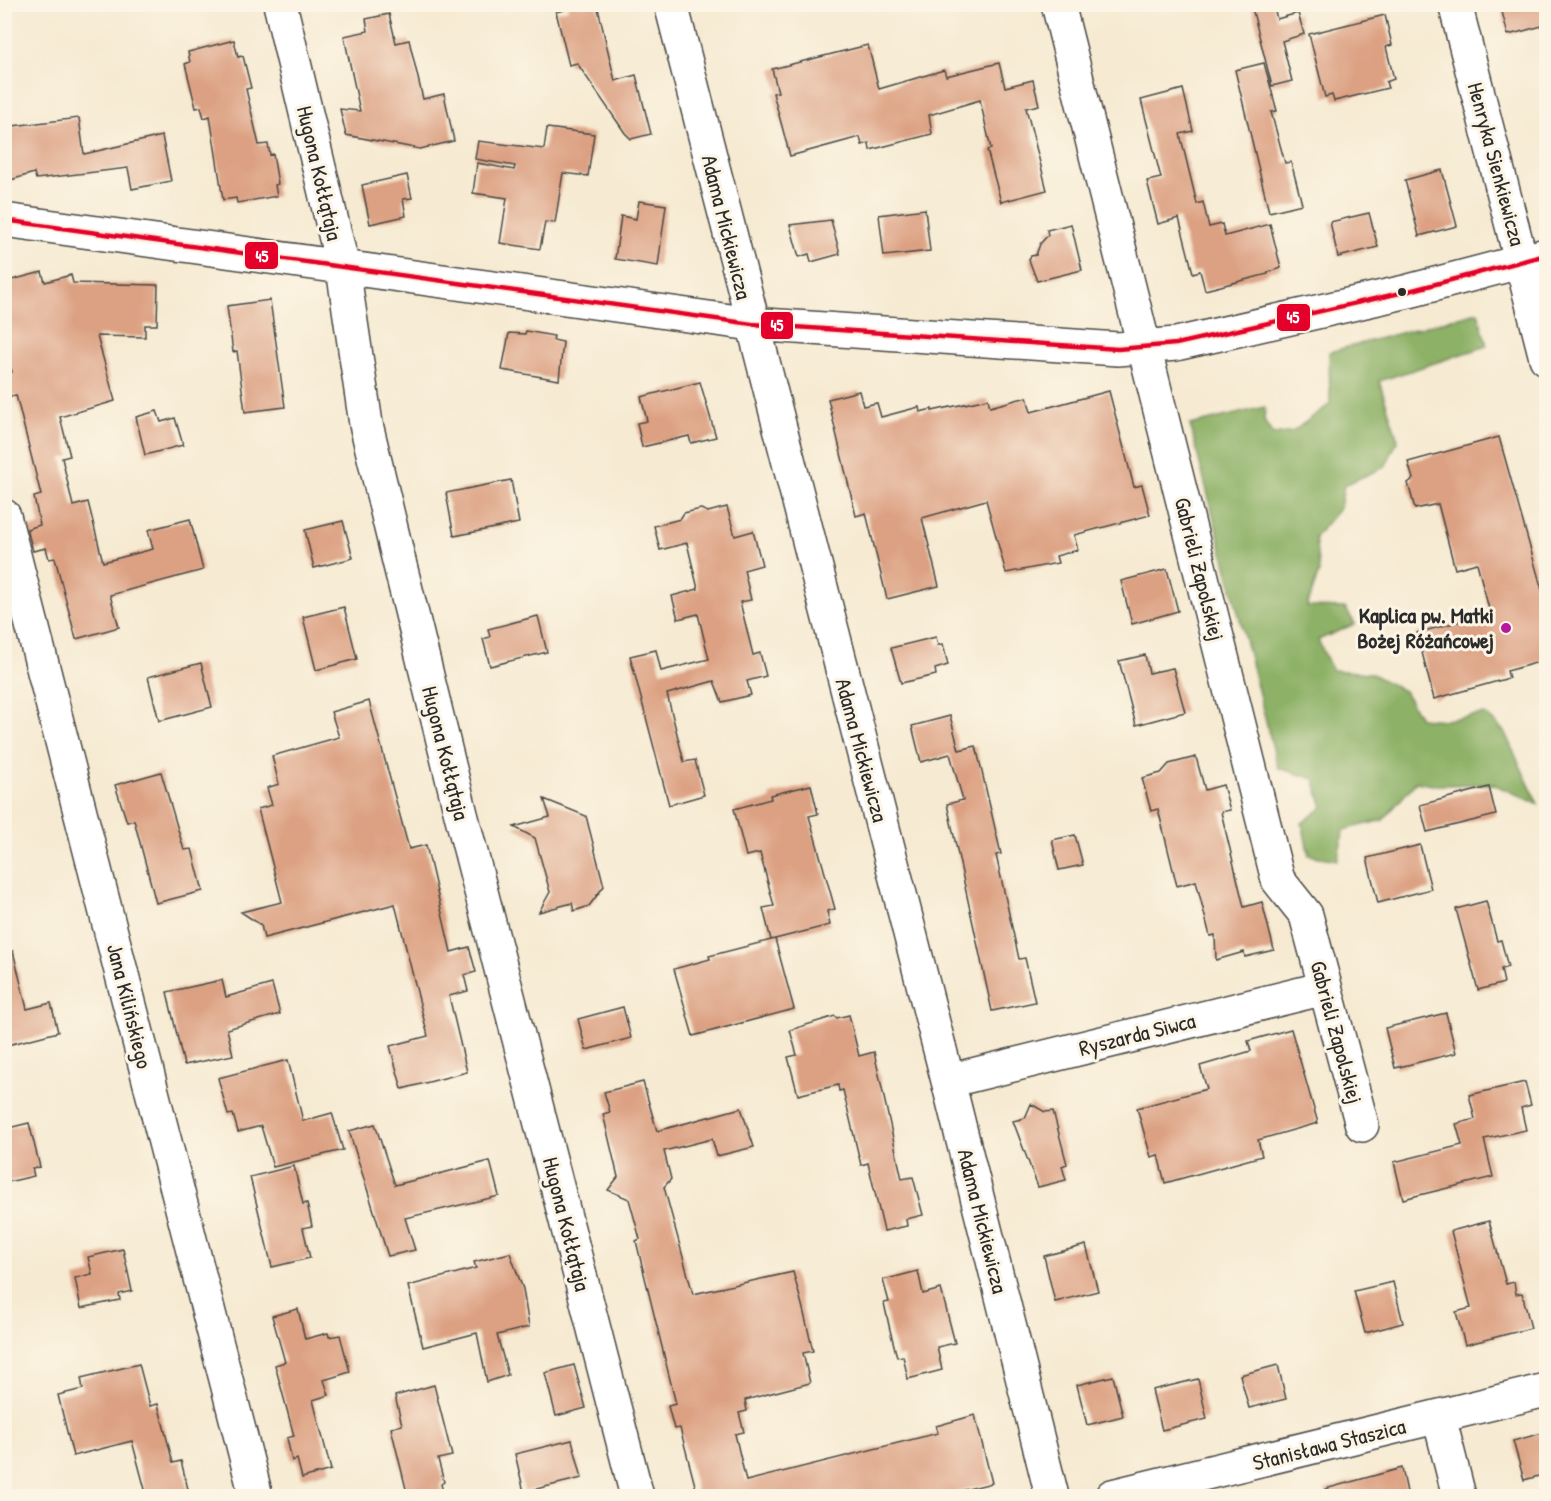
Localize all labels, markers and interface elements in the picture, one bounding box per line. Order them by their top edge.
street label: Henryka Sienkiewicza [1461,79,1533,249]
street label: Hugona Kołłątaja [290,103,350,244]
street label: Adama Mickiewicza [695,152,760,303]
line badge: 45 [244,241,279,270]
text: 45 [256,245,269,267]
unlabelled marker [1396,286,1408,298]
line badge: 45 [1276,303,1311,332]
text: 45 [1287,306,1300,328]
line badge: 45 [760,311,794,340]
text: 45 [771,314,784,336]
street label: Gabrieli Zapolskiej [1168,494,1232,644]
place label: Kaplica pw. Matki Bożej Różańcowej [1357,600,1494,655]
marker: Kaplica pw. Matki Bożej Różańcowej [1499,621,1513,635]
street label: Adama Mickiewicza [828,675,896,826]
street label: Hugona Kołłątaja [415,683,477,823]
street label: Jana Kilińskiego [100,941,160,1072]
street label: Gabrieli Zapolskiej [1304,957,1370,1107]
street label: Ryszarda Siwca [1076,1005,1199,1063]
street label: Adama Mickiewicza [951,1146,1016,1297]
street label: Hugona Kołłątaja [536,1154,598,1294]
street label: Stanisława Staszica [1249,1410,1409,1478]

